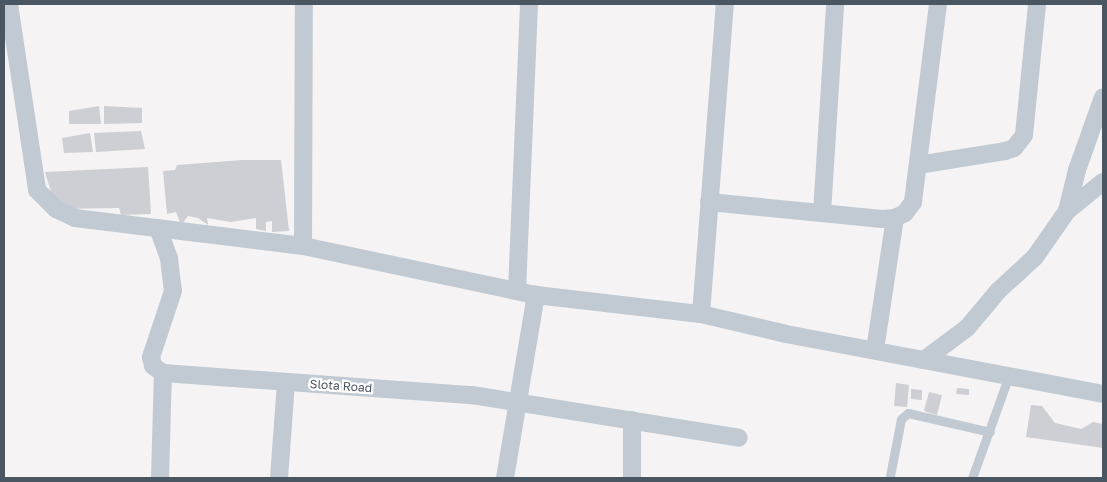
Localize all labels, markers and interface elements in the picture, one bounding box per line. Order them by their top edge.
street label: Slota Road [309,377,373,395]

